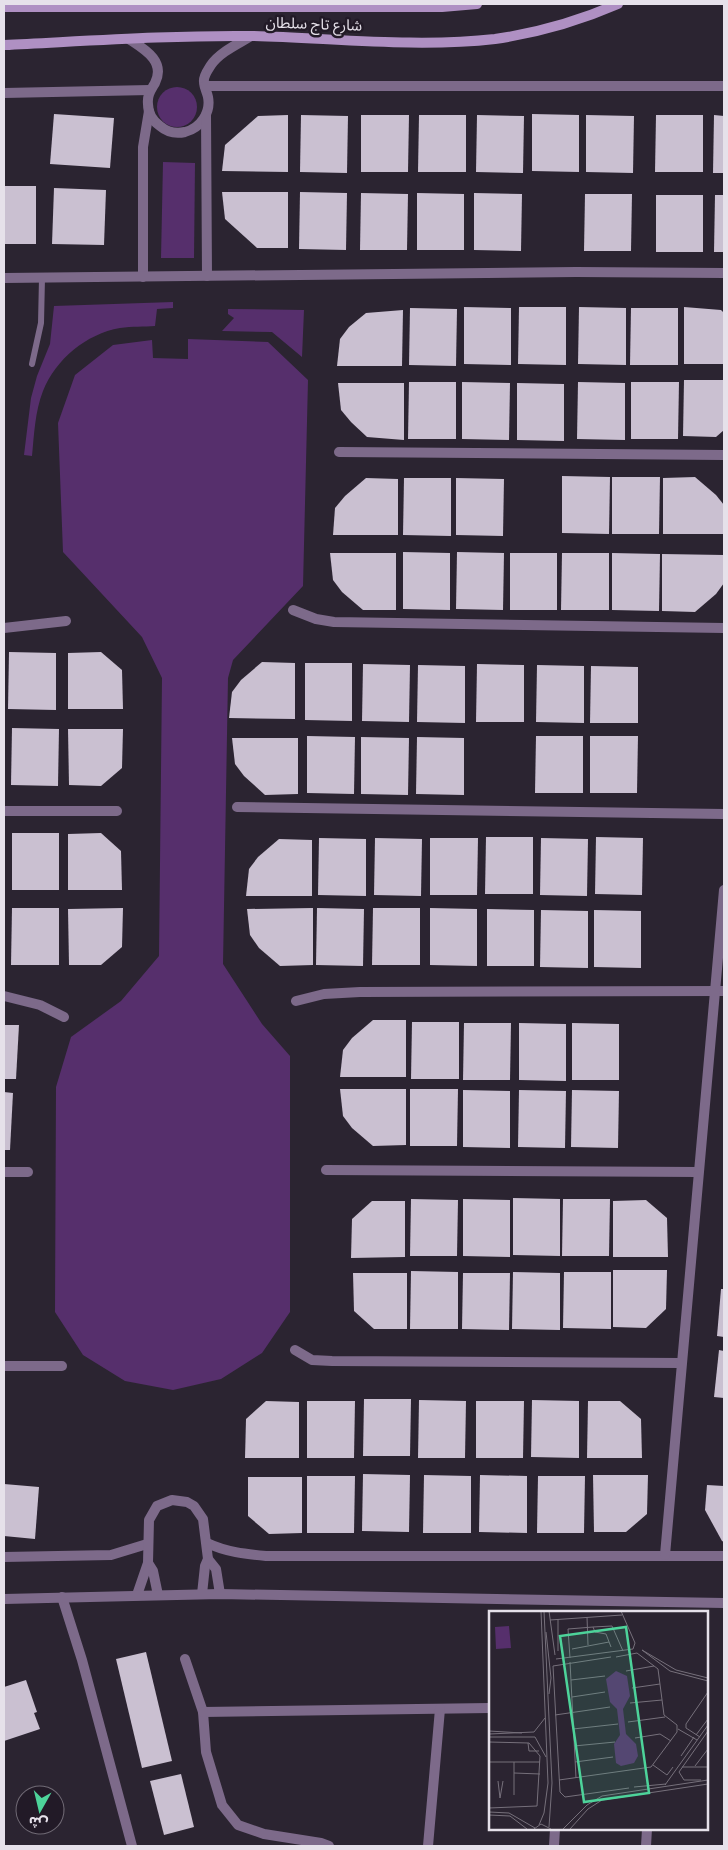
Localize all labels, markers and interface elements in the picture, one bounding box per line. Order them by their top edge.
street label: شارع تاج سلطان [265,12,363,38]
inset map [489,1611,708,1830]
north arrow [15,1785,65,1835]
text: ش [27,1814,49,1833]

